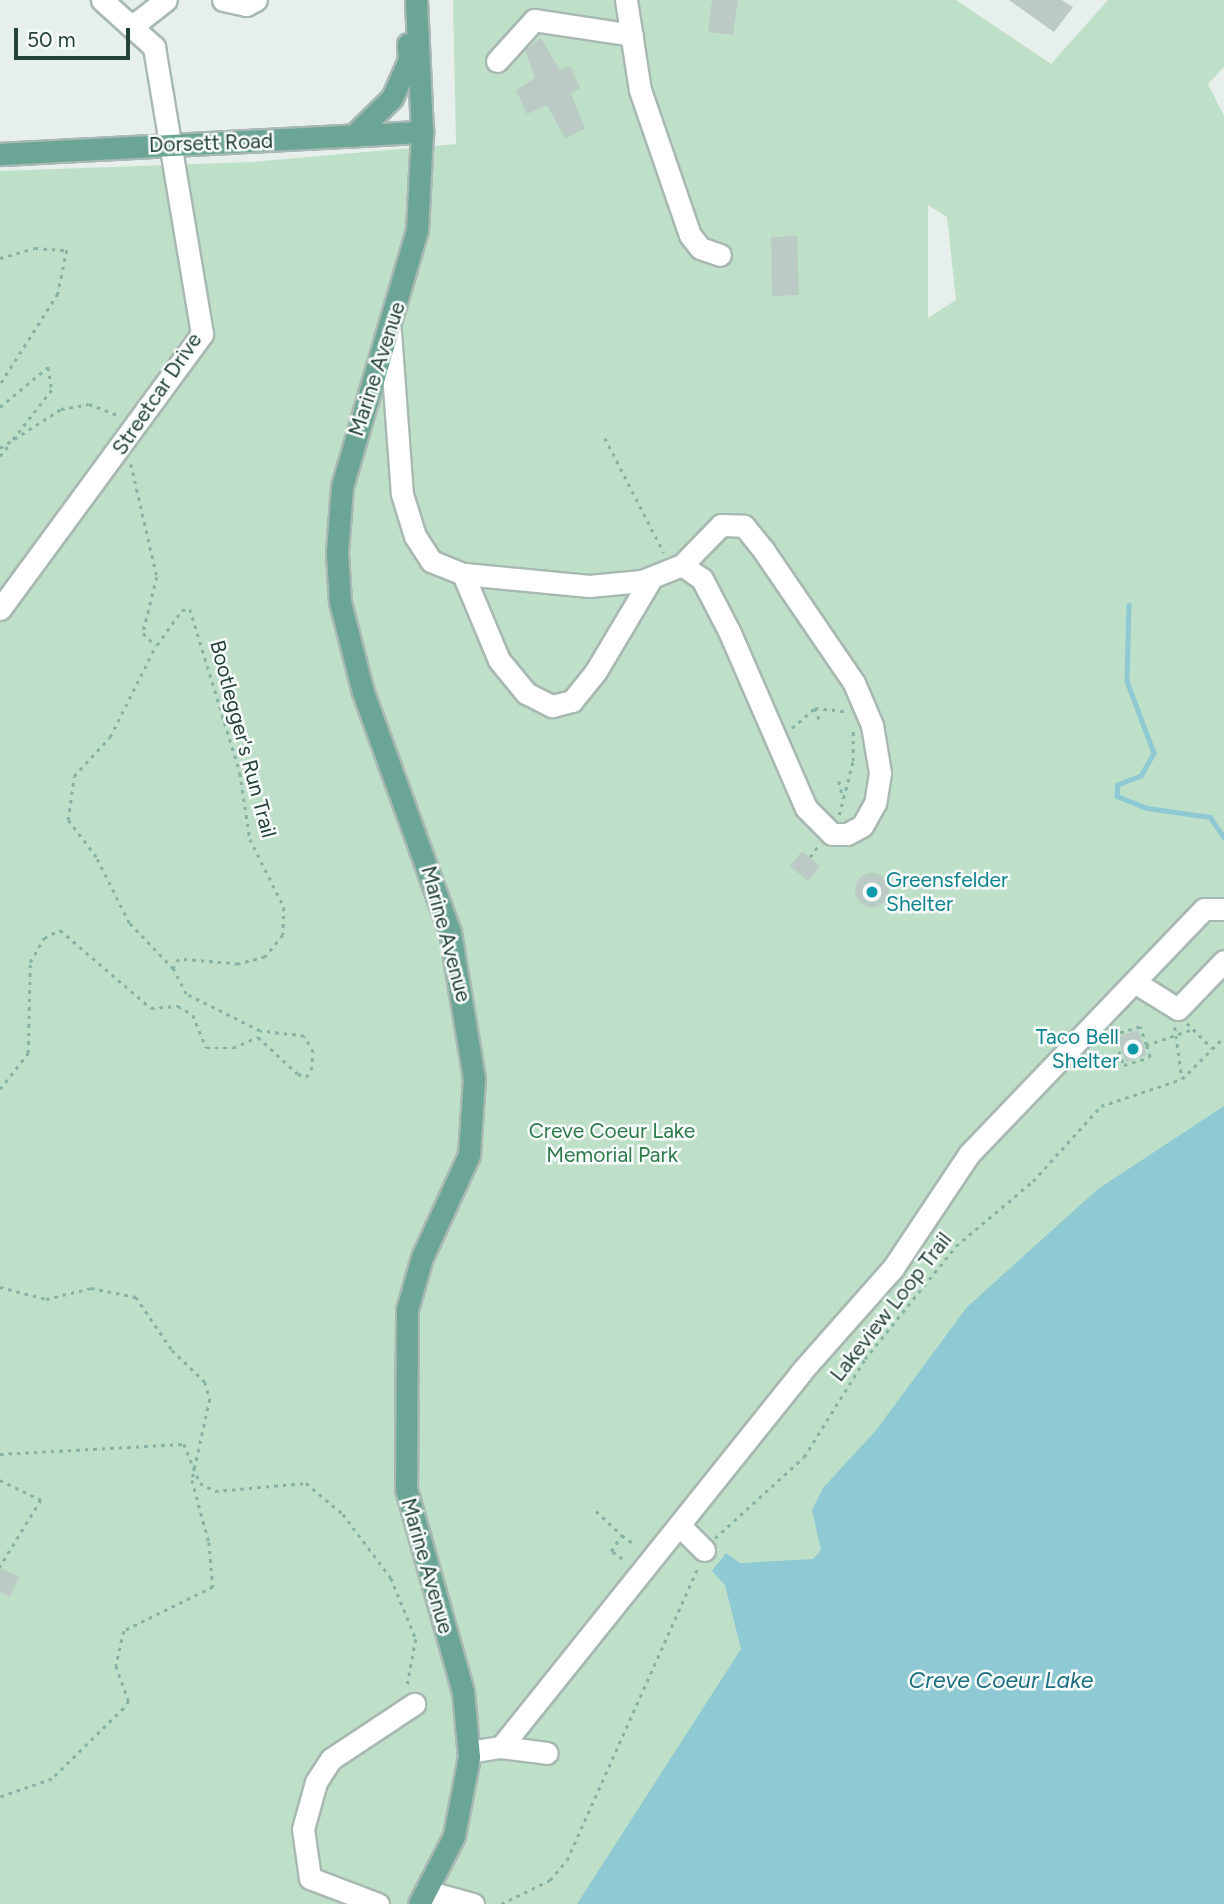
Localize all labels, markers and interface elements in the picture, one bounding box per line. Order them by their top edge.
scale bar [18,14,133,58]
text: 50 m [27,27,76,52]
street label: Dorsett Road [148,128,274,158]
street label: Marine Avenue [343,299,411,439]
street label: Streetcar Drive [107,328,207,460]
street label: Bootlegger's Run Trail [205,638,281,840]
street label: Marine Avenue [416,863,476,1005]
place label: Greensfelder Shelter [886,867,1008,917]
marker: Greensfelder Shelter [864,884,880,900]
place label: Taco Bell Shelter [1036,1024,1119,1074]
marker: Taco Bell Shelter [1125,1041,1141,1057]
park label: Creve Coeur Lake Memorial Park [529,1118,695,1168]
street label: Lakeview Loop Trail [825,1227,957,1387]
street label: Marine Avenue [396,1495,458,1637]
water label: Creve Coeur Lake [909,1666,1093,1694]

